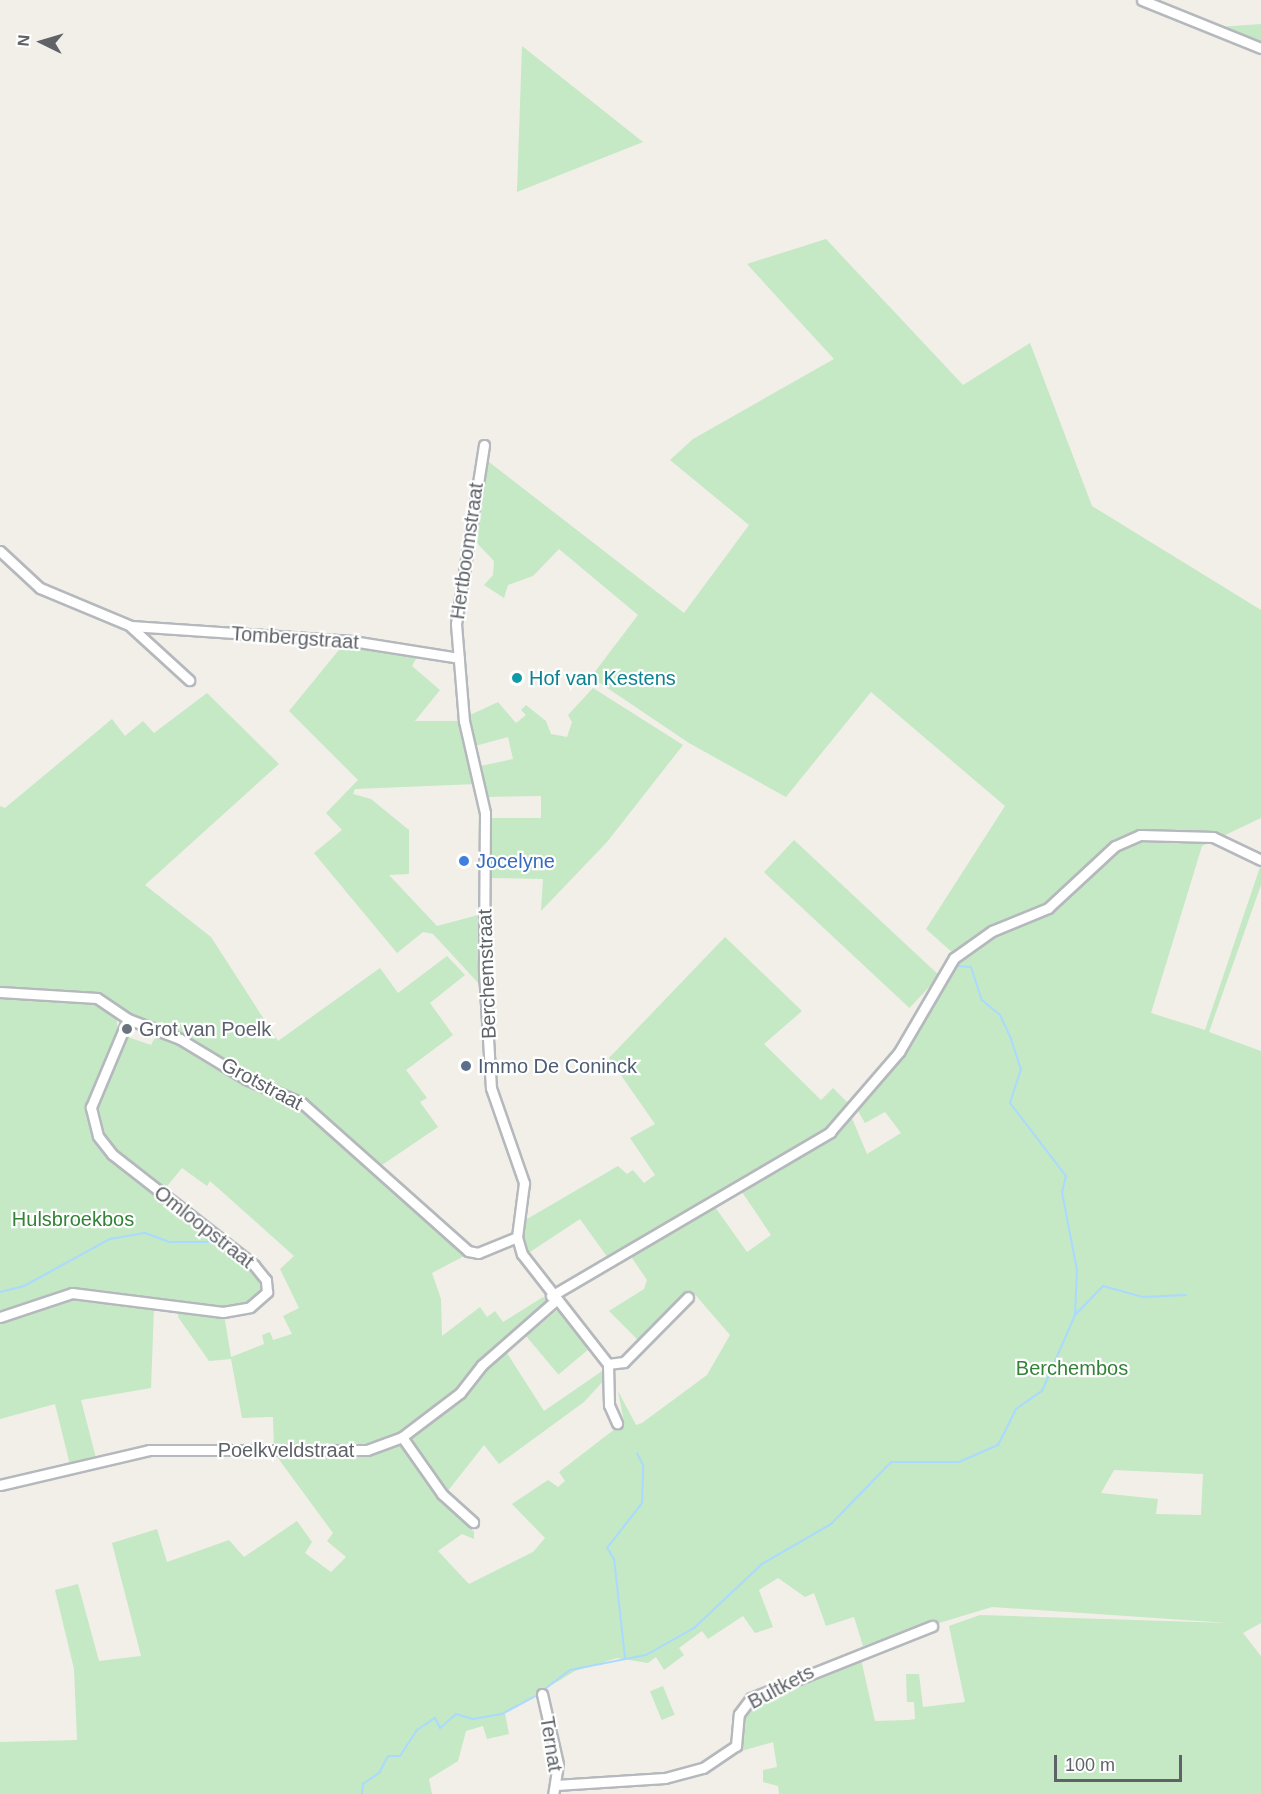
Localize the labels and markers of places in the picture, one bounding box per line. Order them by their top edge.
place label: Hof van Kestens [529,666,676,690]
marker: Hof van Kestens [510,671,524,685]
place label: Jocelyne [476,849,555,873]
marker: Jocelyne [457,854,471,868]
place label: Grot van Poelk [139,1017,271,1041]
marker: Grot van Poelk [120,1022,134,1036]
place label: Immo De Coninck [478,1054,637,1078]
marker: Immo De Coninck [459,1059,473,1073]

